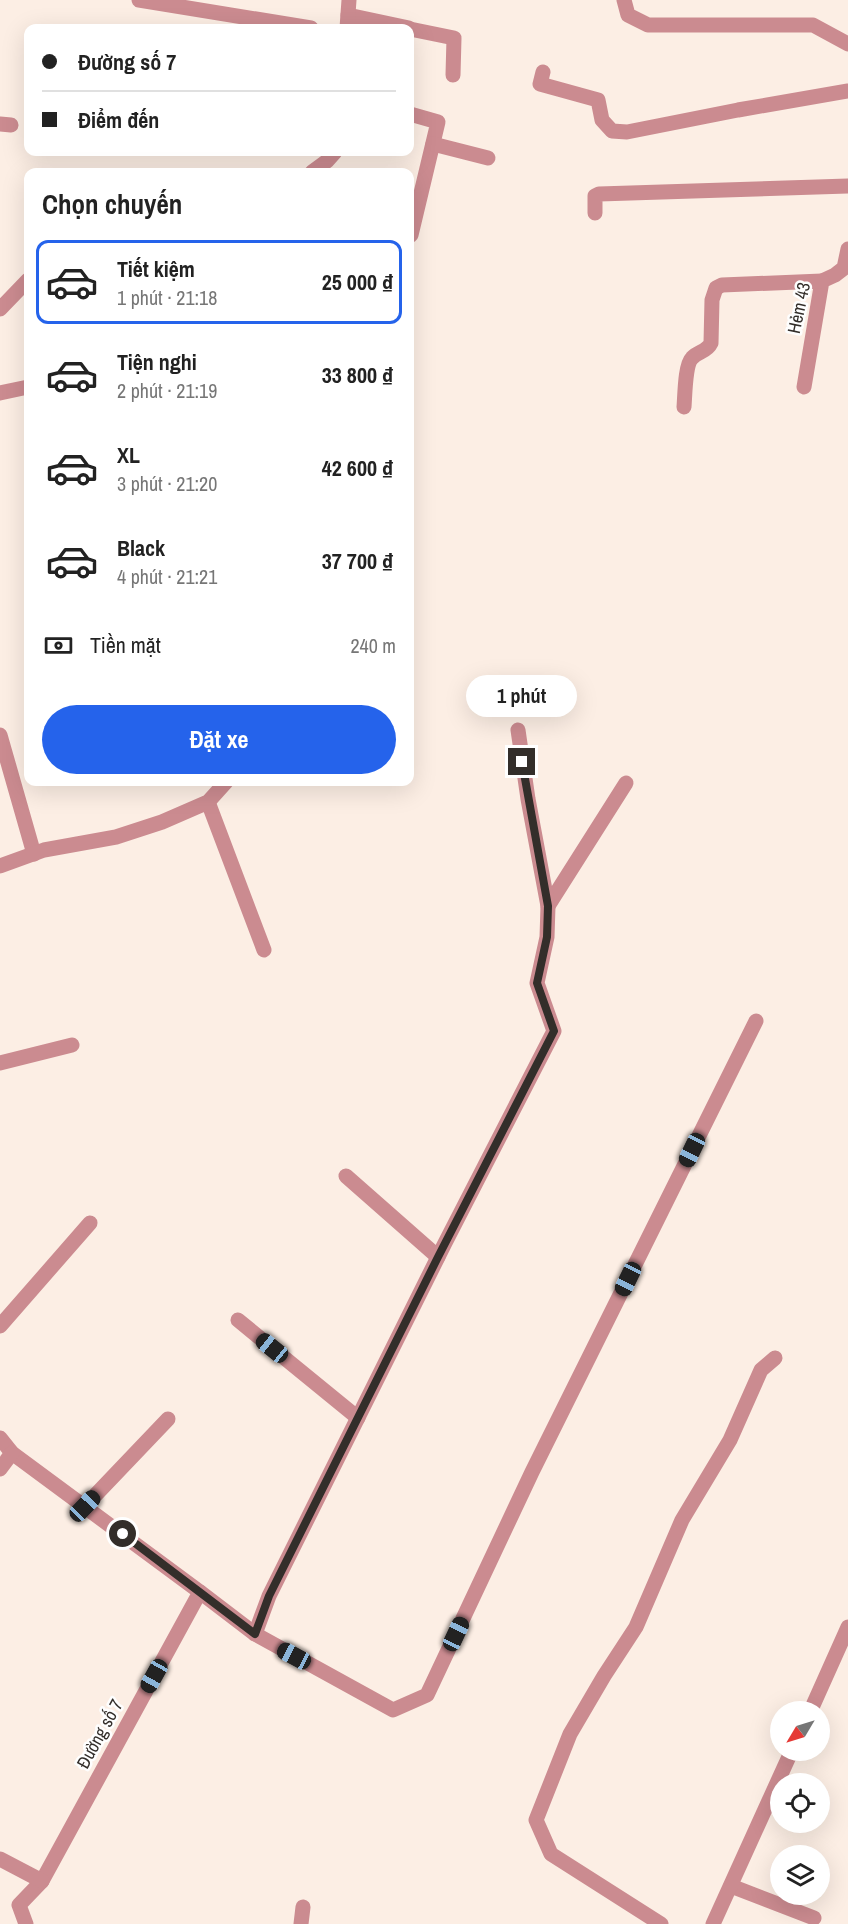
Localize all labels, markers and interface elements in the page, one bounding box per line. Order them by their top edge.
text: Đường số 7 [78,47,176,77]
text: Điểm đến [78,105,159,135]
text: Chọn chuyến [42,186,182,222]
text: Tiết kiệm [117,254,195,284]
icon: car [45,255,99,309]
text: 25 000 ₫ [322,267,393,297]
street label: Hẻm 43 [781,280,816,336]
text: 1 phút · 21:18 [117,284,217,311]
text: Tiện nghi [117,347,197,377]
icon: car [45,348,99,402]
text: 33 800 ₫ [322,360,393,390]
text: 2 phút · 21:19 [117,377,217,404]
text: XL [117,440,140,470]
icon: car [45,441,99,495]
text: 42 600 ₫ [322,453,393,483]
text: 3 phút · 21:20 [117,470,217,497]
text: Black [117,533,165,563]
icon: car [45,534,99,588]
text: 37 700 ₫ [322,546,393,576]
text: 4 phút · 21:21 [117,563,217,590]
icon: cash [42,629,75,662]
text: Tiền mặt [90,630,161,660]
text: 240 m [350,632,396,659]
callout: 1 phút [466,675,578,717]
text: 1 phút [497,682,546,709]
button: Đặt xe [42,705,396,774]
route end [508,748,535,775]
car [676,1130,708,1170]
car [612,1259,644,1299]
car [252,1330,292,1366]
car [66,1487,104,1525]
route start [109,1520,136,1547]
car [440,1614,472,1654]
car [274,1640,314,1672]
car [137,1656,171,1696]
street label: Đường số 7 [70,1695,129,1773]
north arrow [770,1701,830,1761]
map controls [770,1701,830,1905]
button: locate [770,1773,830,1833]
button: layers [770,1845,830,1905]

